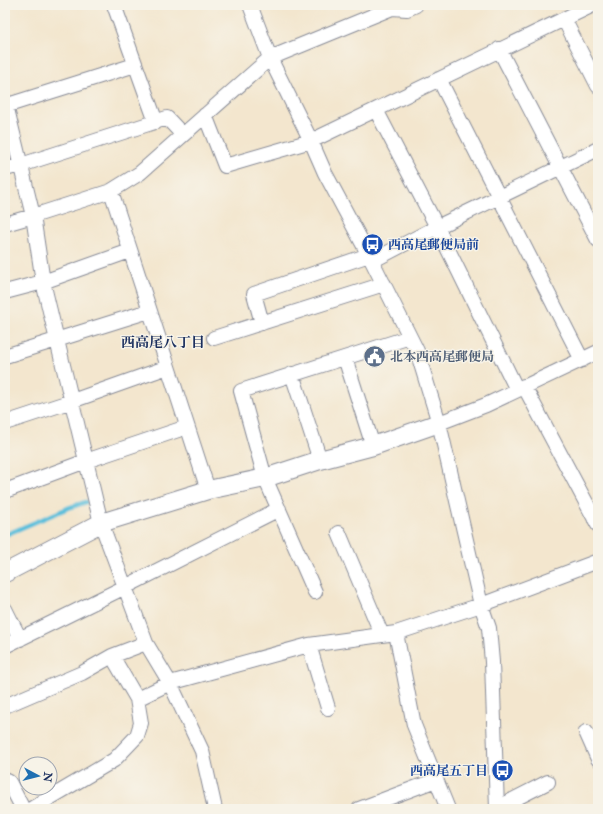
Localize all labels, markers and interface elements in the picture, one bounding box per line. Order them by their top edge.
bus stop icon: 西高尾郵便局前 [360,232,386,258]
place label: 西高尾郵便局前 [388,237,479,253]
district label: 西高尾八丁目 [121,334,205,351]
public building icon: 北本西高尾郵便局 [362,344,388,370]
place label: 北本西高尾郵便局 [390,349,494,365]
north arrow [18,756,58,796]
bus stop icon: 西高尾五丁目 [490,758,516,784]
place label: 西高尾五丁目 [410,763,488,779]
text: N [40,770,55,784]

